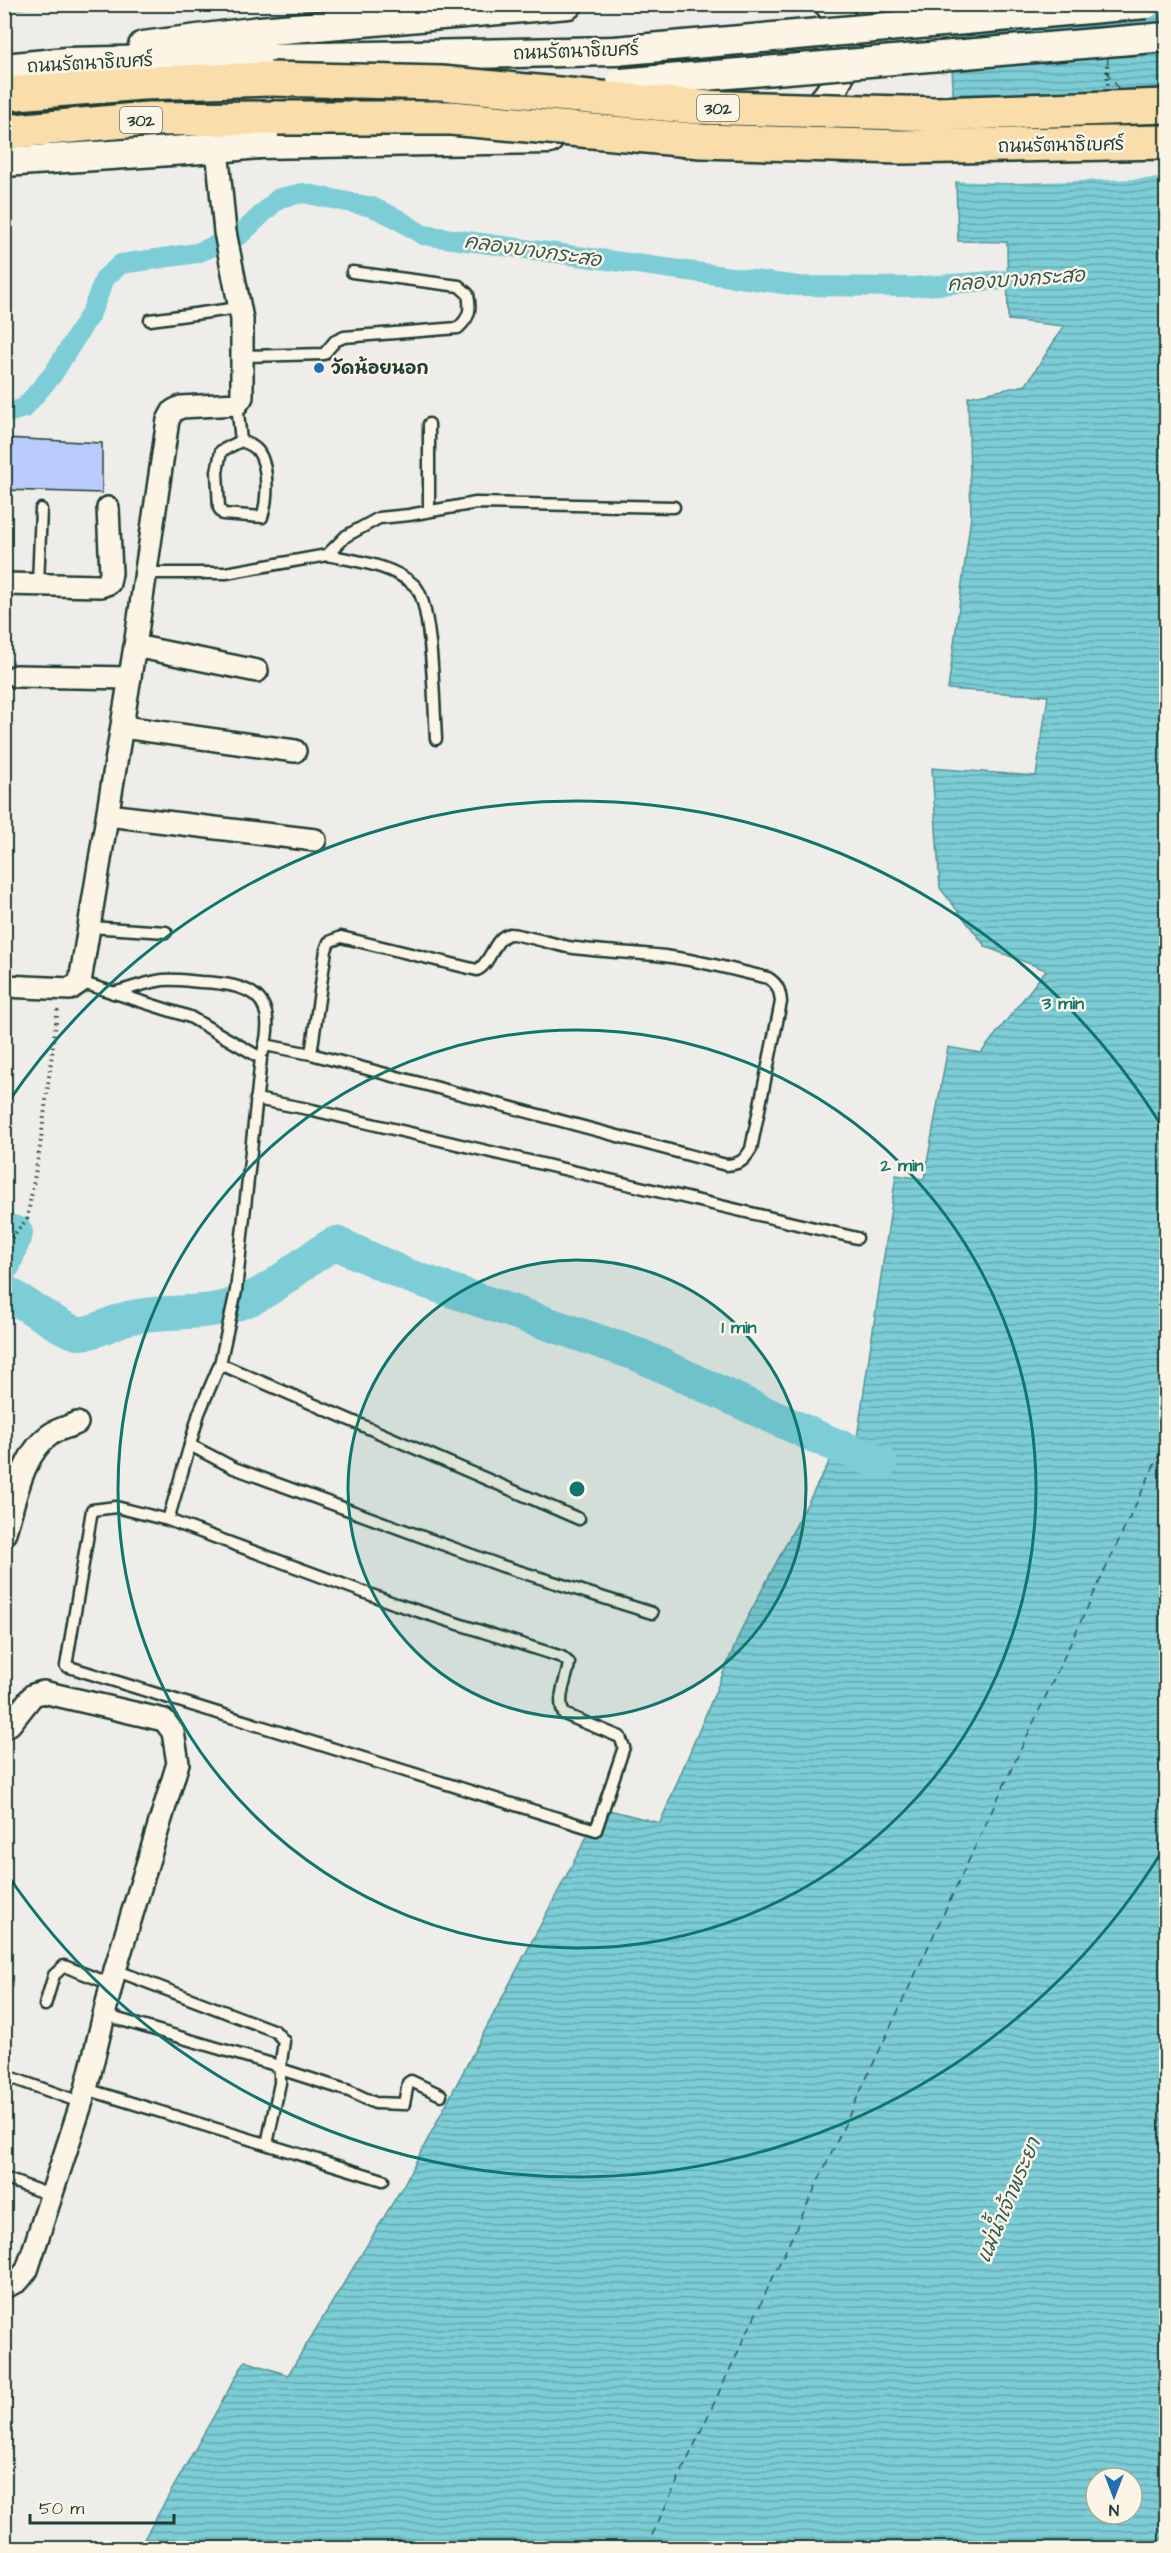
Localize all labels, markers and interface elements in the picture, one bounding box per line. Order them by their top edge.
street label: ถนนรัตนาธิเบศร์ [512,36,640,66]
street label: ถนนรัตนาธิเบศร์ [26,47,154,79]
road number: 302 [697,95,739,121]
road number: 302 [120,107,162,133]
street label: ถนนรัตนาธิเบศร์ [998,131,1125,159]
water label: คลองบางกระสอ [463,228,604,275]
water label: คลองบางกระสอ [946,261,1087,299]
place label: วัดน้อยนอก [331,356,429,381]
marker: วัดน้อยนอก [312,361,326,375]
text: 3 min [1041,991,1084,1016]
text: 2 min [879,1153,924,1178]
text: 1 min [721,1315,757,1340]
centre of rings [567,1479,587,1499]
water label: แม่น้ำเจ้าพระยา [965,2130,1048,2267]
north arrow [1084,2466,1144,2526]
scale bar [30,2487,174,2525]
text: 50 m [39,2496,84,2521]
text: N [1109,2499,1119,2521]

